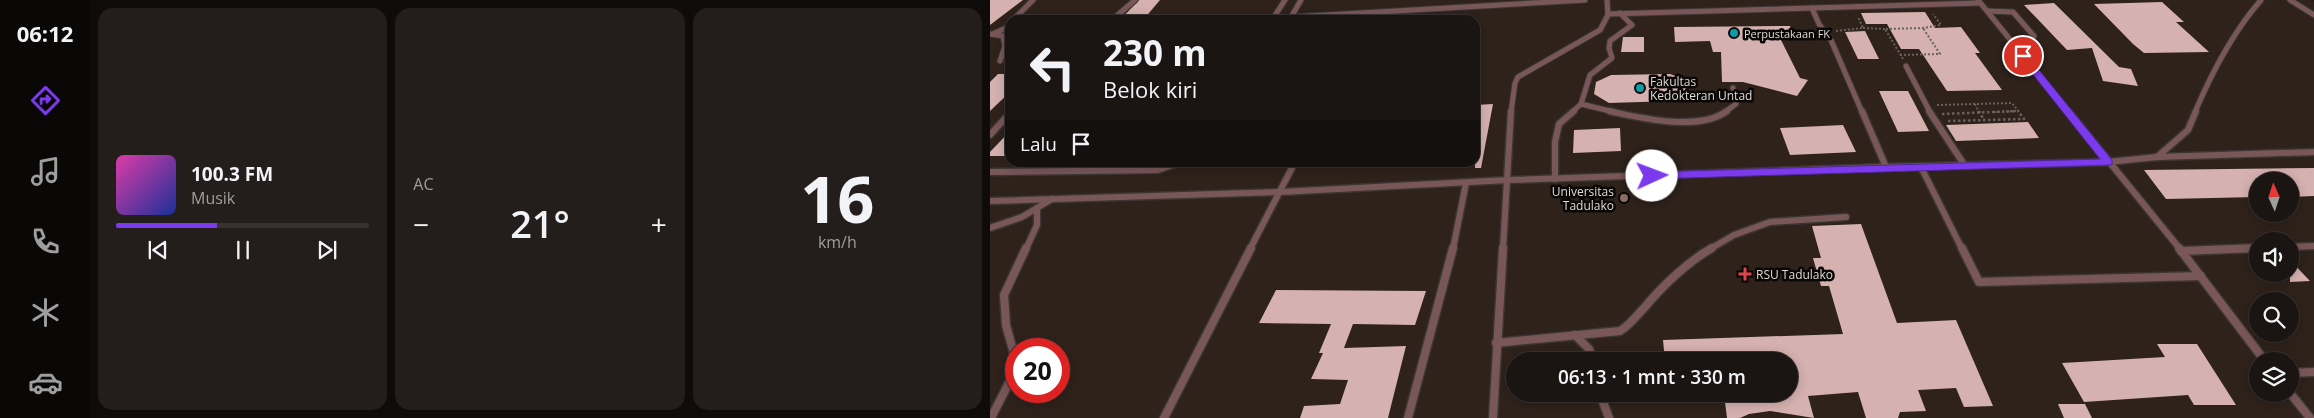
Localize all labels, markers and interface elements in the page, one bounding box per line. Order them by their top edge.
text: 06:12 [17,18,73,48]
place label: Perpustakaan FK [1744,26,1830,41]
marker: Perpustakaan FK [1728,27,1740,39]
text: 230 m [1103,29,1207,76]
icon: left [1020,35,1085,100]
pin [2002,35,2044,77]
icon: arrive [2009,42,2037,70]
place label: Fakultas Kedokteran Untad [1650,73,1752,104]
text: Belok kiri [1103,74,1197,104]
marker: Fakultas Kedokteran Untad [1634,82,1646,94]
icon: directions [28,83,63,118]
icon: arrive [1067,130,1095,158]
text: Lalu [1020,131,1057,157]
position arrow [1625,149,1677,201]
icon: music [28,154,63,189]
text: 16 [800,154,875,242]
text: 100.3 FM [191,161,273,187]
north arrow [2249,172,2299,222]
map controls [2249,172,2299,402]
text: AC [413,173,434,195]
place label: Universitas Tadulako [1552,183,1614,214]
text: Musik [191,187,235,209]
marker: Universitas Tadulako [1618,192,1630,204]
text: 21° [510,197,570,249]
text: − [413,205,429,243]
text: + [651,205,667,243]
icon: phone [28,224,63,259]
text: km/h [818,231,857,253]
button: sound [2249,232,2299,282]
icon: previous [144,236,172,264]
icon: pause [229,236,257,264]
icon: next [313,236,341,264]
place label: RSU Tadulako [1756,266,1833,283]
marker: RSU Tadulako [1738,267,1752,281]
button: search [2249,292,2299,342]
icon: climate [28,295,63,330]
speed limit sign: 20 [1005,338,1070,403]
button: layers [2249,352,2299,402]
text: 06:13 · 1 mnt · 330 m [1558,364,1746,390]
icon: car [28,365,63,400]

